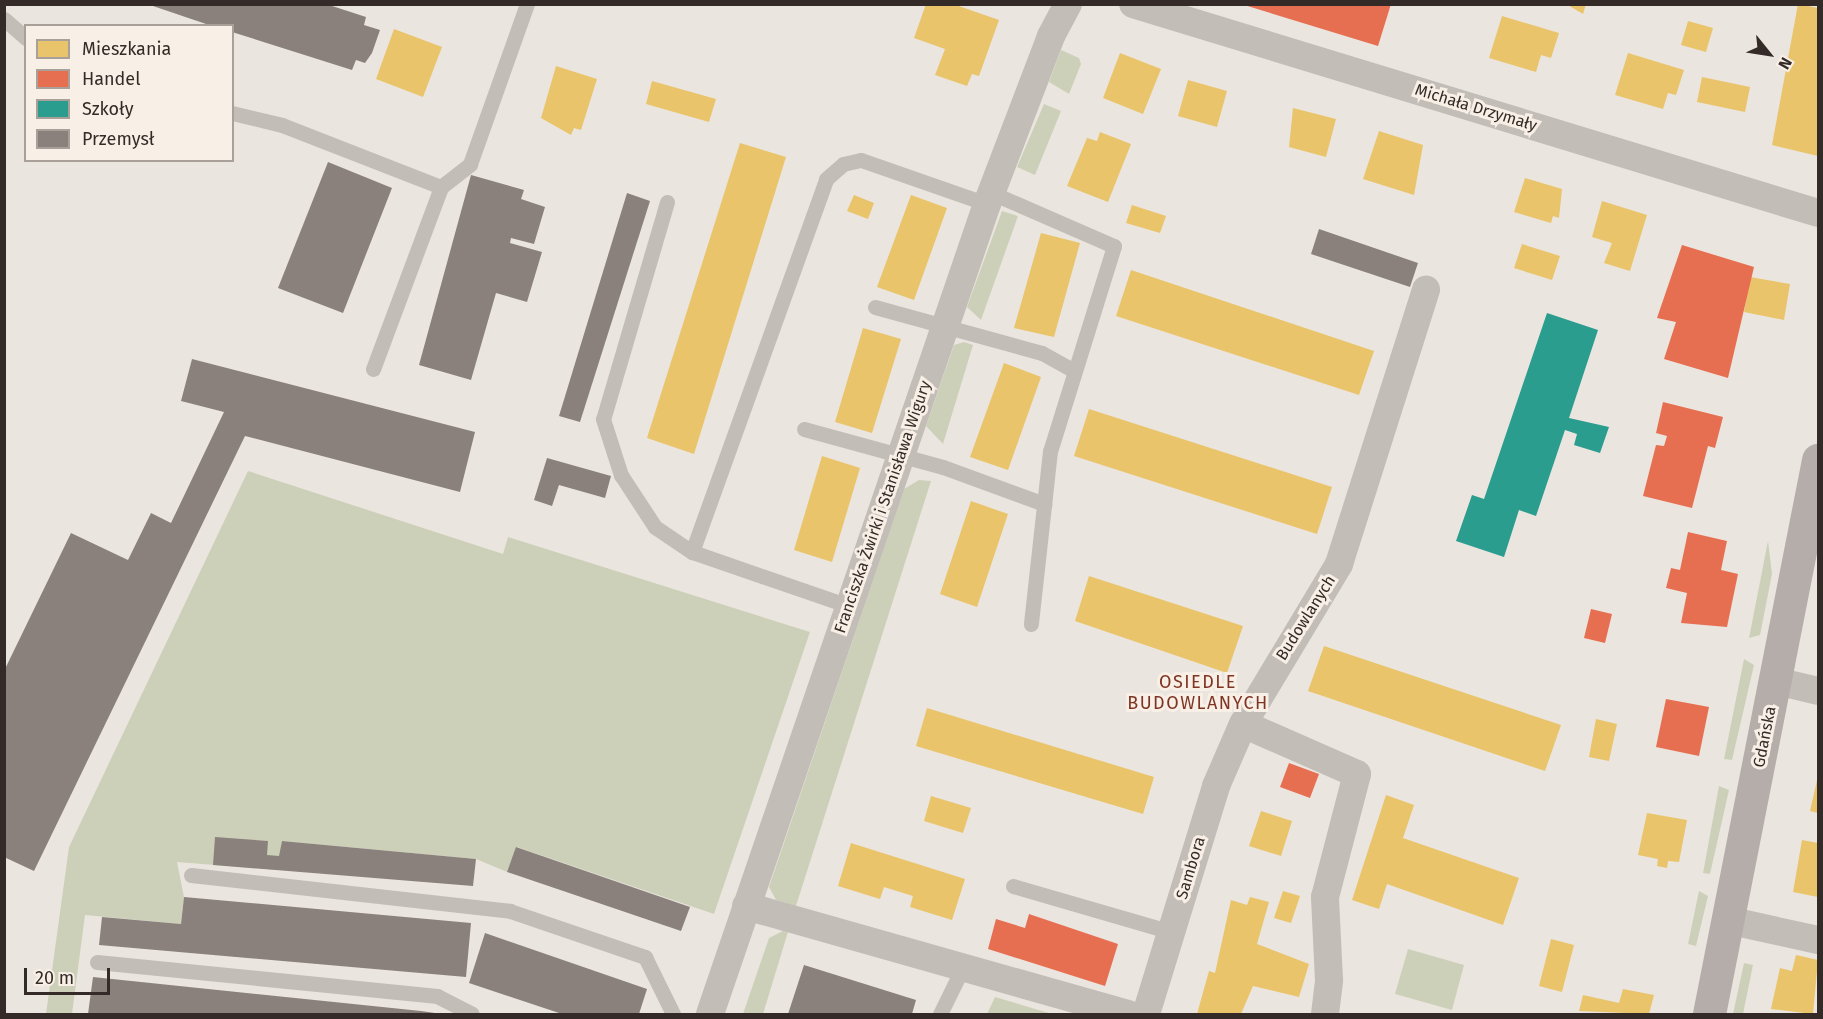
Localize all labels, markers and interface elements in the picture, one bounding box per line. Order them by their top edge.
legend [24,24,234,162]
north arrow [1739,24,1799,84]
text: Mieszkania [82,38,171,60]
text: N [1774,54,1796,73]
text: Handel [82,68,140,90]
street label: Michała Drzymały [1413,80,1539,136]
text: Szkoły [82,98,134,120]
text: Przemysł [82,128,154,150]
street label: Franciszka Żwirki i Stanisława Wigury [831,378,935,636]
street label: Budowlanych [1272,572,1340,664]
district label: OSIEDLE BUDOWLANYCH [1127,672,1269,714]
street label: Gdańska [1750,705,1780,769]
street label: Sambora [1172,834,1210,902]
scale bar [27,956,112,994]
text: 20 m [35,967,74,989]

